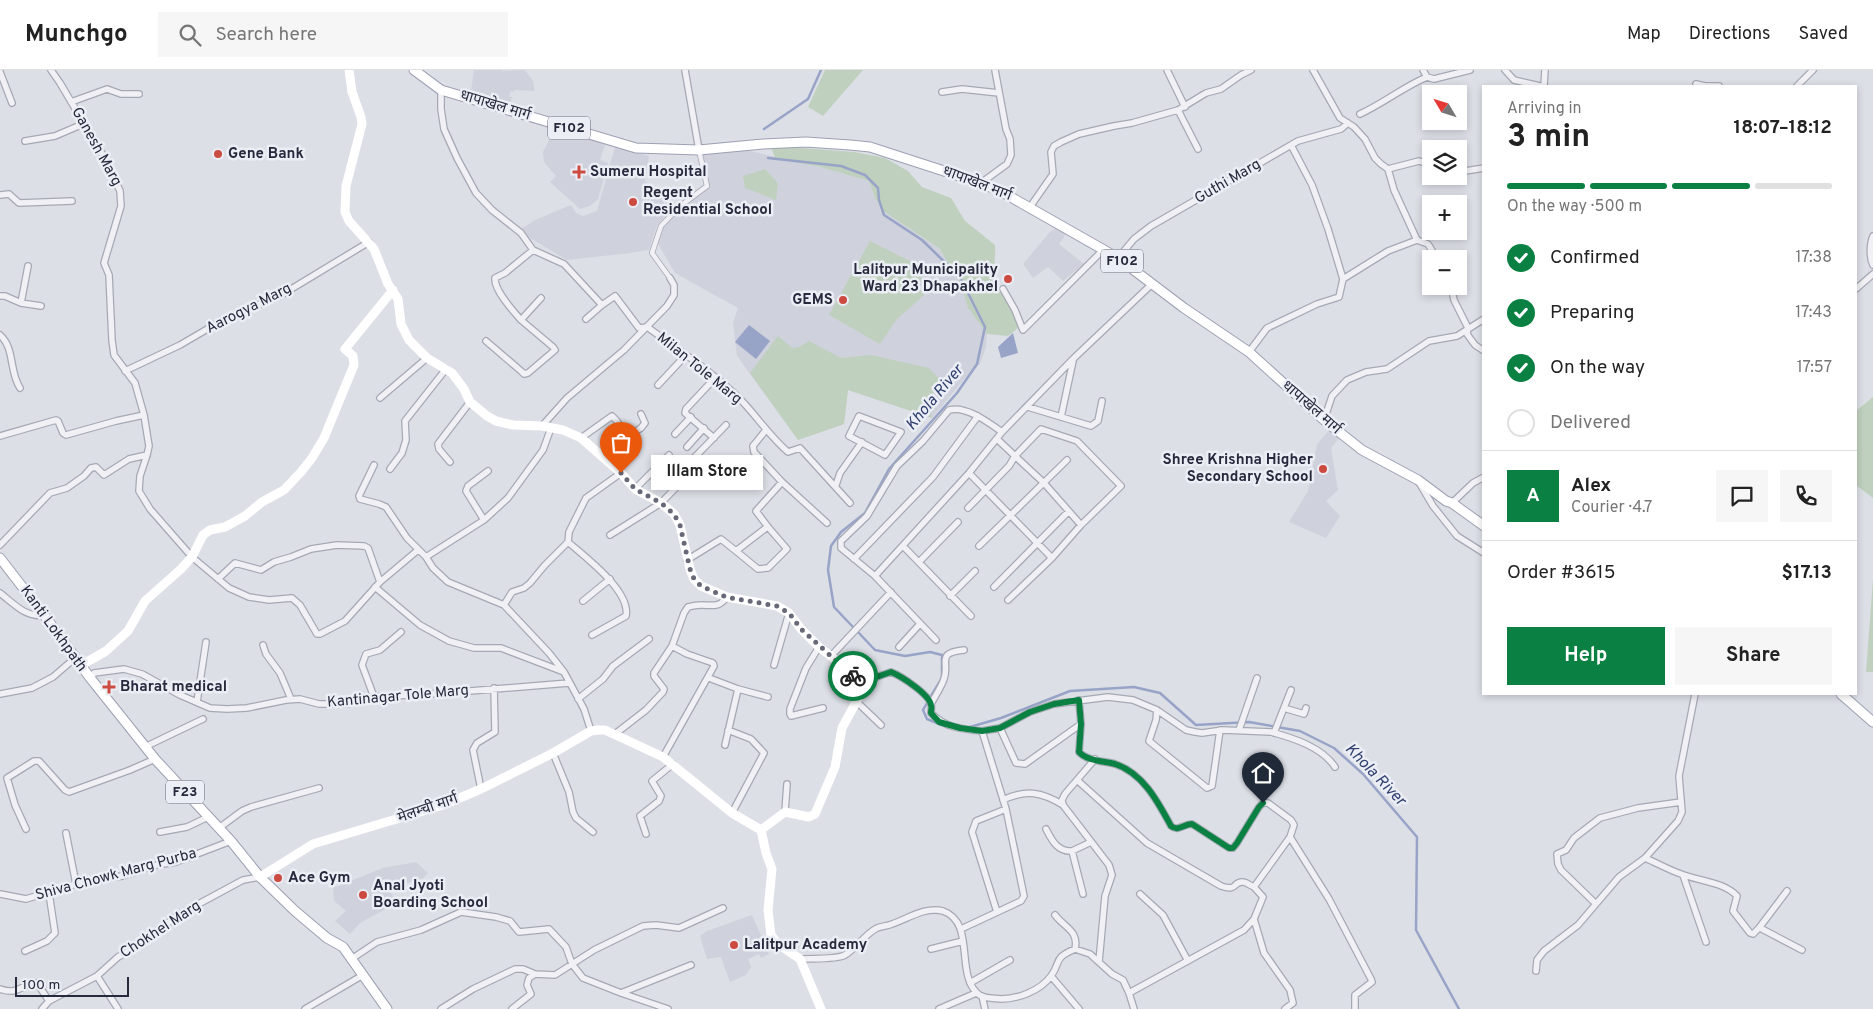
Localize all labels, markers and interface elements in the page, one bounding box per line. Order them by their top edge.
search box [158,12,508,57]
text: Munchgo [25,20,128,50]
icon: search [176,21,204,49]
text: Search here [216,23,317,47]
text: Map [1627,23,1661,46]
text: Directions [1689,23,1771,46]
text: Saved [1799,23,1848,46]
street label: धापाखेल मार्ग [457,85,534,126]
north arrow [1422,85,1468,130]
map controls [1422,85,1467,295]
text: Arriving in [1507,99,1582,119]
street label: Ganesh Marg [66,104,126,190]
road number: F102 [548,116,590,140]
text: 18:07–18:12 [1734,116,1832,140]
text: 3 min [1507,118,1590,158]
button: layers [1422,140,1467,185]
place label: Gene Bank [228,145,304,164]
marker: Gene Bank [212,148,224,160]
street label: Guthi Marg [1191,155,1265,209]
street label: धापाखेल मार्ग [940,161,1016,206]
place label: Sumeru Hospital [590,163,707,182]
marker: Sumeru Hospital [572,165,586,179]
place label: Regent Residential School [643,184,772,220]
button: + [1422,195,1467,240]
marker: Regent Residential School [627,196,639,208]
text: On the way · 500 m [1507,197,1642,217]
icon: check [1507,244,1535,272]
text: Confirmed [1550,246,1640,270]
text: 17:38 [1795,248,1832,268]
road number: F102 [1101,250,1143,272]
button: − [1422,250,1467,295]
place label: Lalitpur Municipality Ward 23 Dhapakhel [853,261,998,297]
marker: Lalitpur Municipality Ward 23 Dhapakhel [1002,273,1014,285]
street label: Aarogya Marg [203,279,295,339]
place label: GEMS [792,291,833,310]
marker: GEMS [837,294,849,306]
icon: check [1507,299,1535,327]
text: Preparing [1550,301,1634,325]
text: 17:43 [1795,303,1832,323]
street label: Milan Tole Marg [653,329,745,409]
icon: check [1507,354,1535,382]
text: On the way [1550,356,1645,380]
text: 17:57 [1797,358,1832,378]
water label: Khola River [902,360,969,435]
street label: धापाखेल मार्ग [1277,376,1346,440]
text: Delivered [1550,411,1631,435]
pin [600,422,642,473]
icon: bag [607,429,635,457]
place label: Shree Krishna Higher Secondary School [1163,451,1314,487]
callout: Illam Store [651,456,764,490]
text: Illam Store [667,462,748,482]
marker: Shree Krishna Higher Secondary School [1317,463,1329,475]
button: chat [1716,470,1768,522]
button: phone [1780,470,1832,522]
text: Alex [1571,474,1611,498]
text: A [1526,484,1540,508]
text: Courier · 4.7 [1571,498,1652,518]
text: Order #3615 [1507,561,1615,585]
text: $17.13 [1782,561,1832,585]
street label: Kanti Lokhpath [15,582,91,676]
button: Help [1507,627,1665,685]
button: Share [1675,627,1832,685]
courier [828,651,878,701]
icon: bike [839,662,867,690]
place label: Bharat medical [120,678,227,697]
marker: Bharat medical [102,680,116,694]
street label: Kantinagar Tole Marg [326,681,470,713]
water label: Khola River [1340,739,1411,812]
pin [1242,752,1284,803]
icon: home [1249,759,1277,787]
road number: F23 [166,780,204,804]
street label: मेलम्ची मार्ग [395,789,462,828]
street label: Shiva Chowk Marg Purba [33,844,199,906]
place label: Ace Gym [288,869,351,888]
marker: Ace Gym [272,872,284,884]
place label: Anal Jyoti Boarding School [373,877,488,913]
marker: Anal Jyoti Boarding School [357,889,369,901]
street label: Chokhel Marg [117,897,205,963]
place label: Lalitpur Academy [744,936,868,955]
marker: Lalitpur Academy [728,939,740,951]
scale bar [15,974,129,997]
text: 100 m [22,977,60,994]

